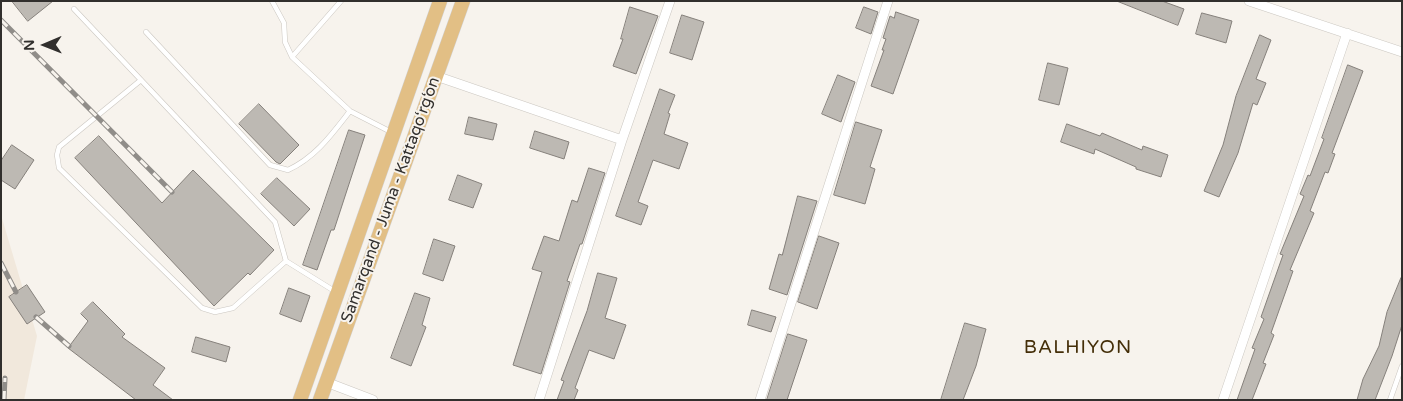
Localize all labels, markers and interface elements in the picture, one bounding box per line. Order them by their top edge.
north arrow [20,20,70,70]
text: N [21,39,38,51]
street label: Samarqand - Juma - Kattaqo‘rg‘on [338,75,444,325]
district label: BALHIYON [1023,337,1133,359]

